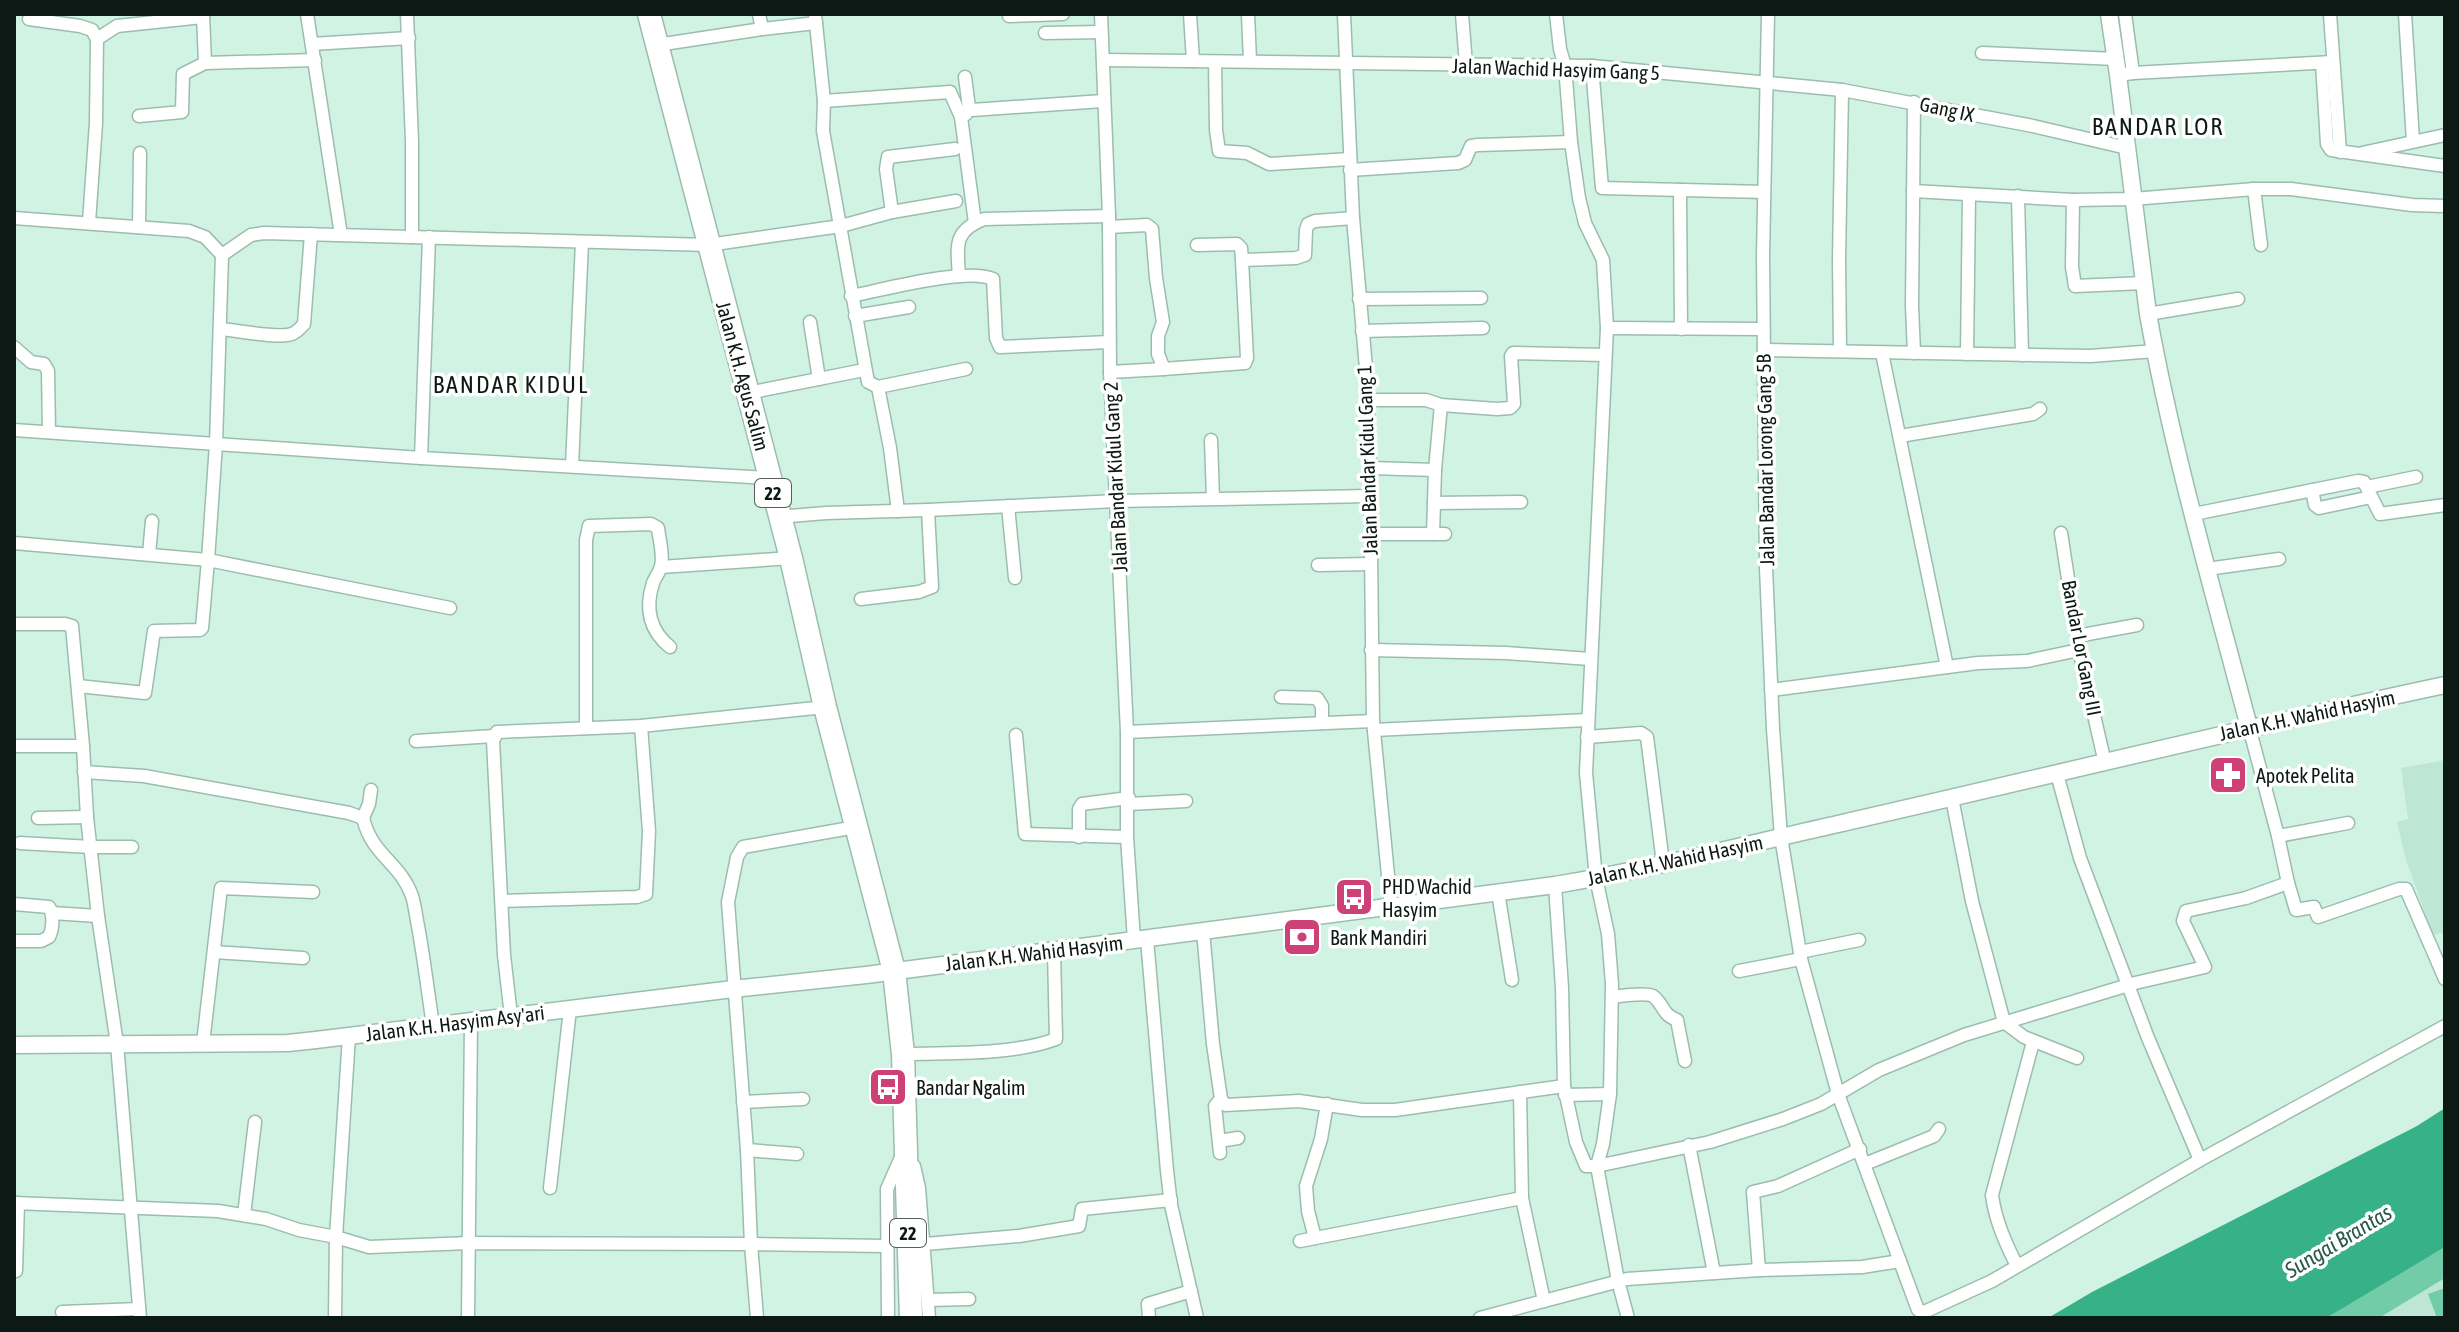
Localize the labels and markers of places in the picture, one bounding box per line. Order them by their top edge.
pharmacy icon: Apotek Pelita [2207,754,2249,796]
place label: Apotek Pelita [2256,764,2355,787]
place label: PHD Wachid Hasyim [1382,875,1472,921]
bus stop icon: PHD Wachid Hasyim [1333,876,1375,918]
bank icon: Bank Mandiri [1281,916,1323,958]
place label: Bank Mandiri [1330,926,1427,949]
bus stop icon: Bandar Ngalim [867,1066,909,1108]
place label: Bandar Ngalim [916,1076,1026,1099]

